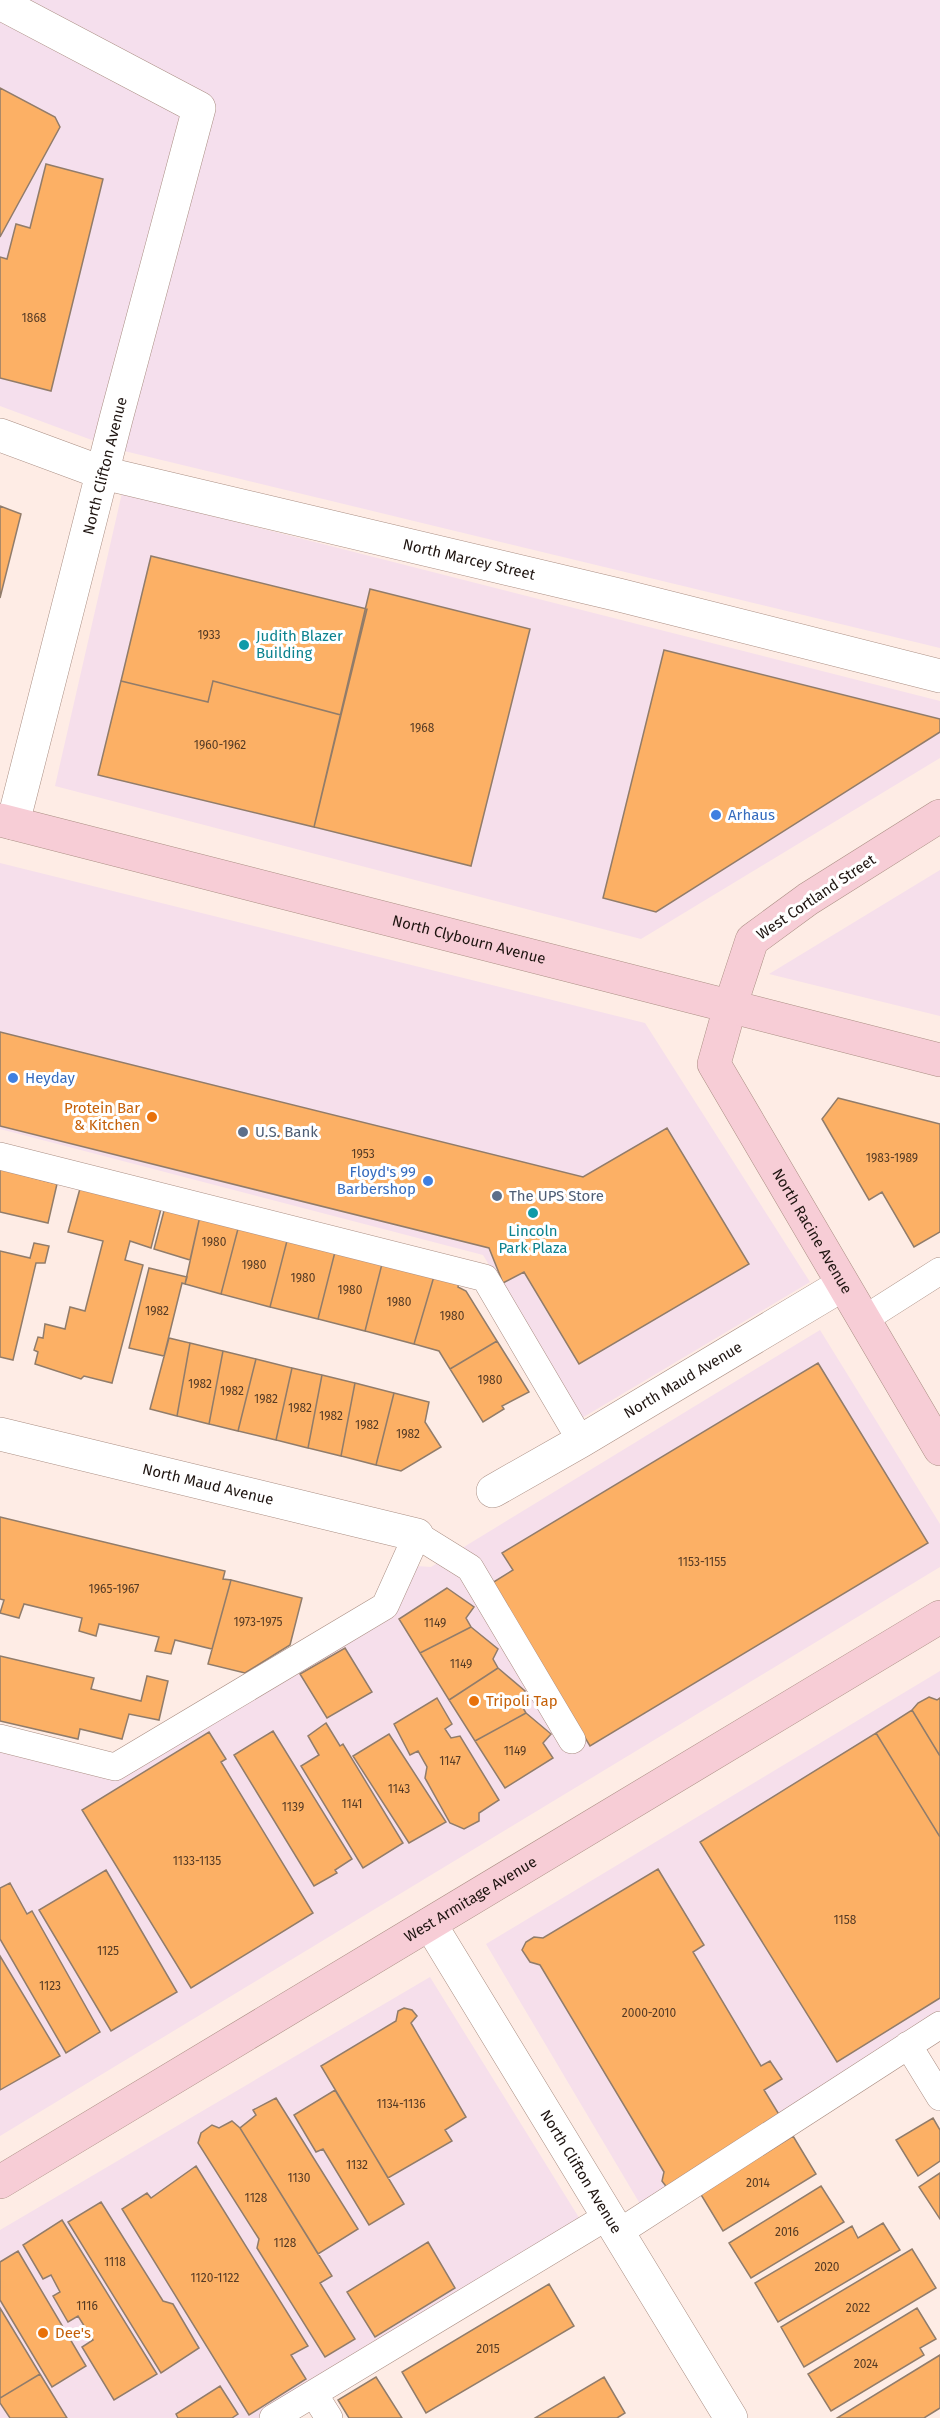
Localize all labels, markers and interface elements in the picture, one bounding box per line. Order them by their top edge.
house number: 1868 [22,311,47,325]
street label: North Clifton Avenue [79,395,131,537]
street label: North Marcey Street [401,535,538,584]
place label: Judith Blazer Building [256,627,343,662]
house number: 1933 [197,628,221,642]
marker: Judith Blazer Building [237,638,251,652]
house number: 1968 [410,721,435,735]
house number: 1960-1962 [194,738,246,752]
place label: Arhaus [728,806,775,824]
marker: Arhaus [709,808,723,822]
street label: West Cortland Street [753,850,879,944]
street label: North Clybourn Avenue [390,911,548,968]
place label: Heyday [25,1069,76,1087]
marker: Heyday [6,1071,20,1085]
place label: Protein Bar & Kitchen [64,1099,140,1134]
marker: Protein Bar & Kitchen [145,1110,159,1124]
place label: U.S. Bank [255,1123,318,1141]
marker: U.S. Bank [236,1125,250,1139]
house number: 1953 [351,1147,375,1161]
house number: 1983-1989 [866,1151,918,1165]
place label: Floyd's 99 Barbershop [337,1163,416,1198]
street label: North Racine Avenue [768,1165,856,1297]
marker: Floyd's 99 Barbershop [421,1174,435,1188]
place label: The UPS Store [509,1187,604,1205]
marker: The UPS Store [490,1189,504,1203]
marker: Lincoln Park Plaza [526,1206,540,1220]
place label: Lincoln Park Plaza [498,1222,568,1257]
house number: 1980 [202,1235,227,1249]
house number: 1980 [242,1258,267,1272]
house number: 1980 [291,1271,316,1285]
house number: 1980 [338,1283,363,1297]
house number: 1980 [387,1295,412,1309]
house number: 1982 [145,1304,169,1318]
house number: 1980 [440,1309,465,1323]
street label: North Maud Avenue [621,1338,745,1422]
house number: 1980 [478,1373,503,1387]
house number: 1982 [188,1377,212,1391]
house number: 1982 [220,1384,244,1398]
house number: 1982 [254,1392,278,1406]
house number: 1982 [288,1401,312,1415]
house number: 1982 [319,1409,343,1423]
house number: 1982 [355,1418,379,1432]
house number: 1982 [396,1427,420,1441]
street label: North Maud Avenue [141,1460,275,1509]
house number: 1153-1155 [678,1555,726,1569]
house number: 1965-1967 [89,1582,139,1596]
house number: 1973-1975 [234,1615,282,1629]
house number: 1149 [424,1616,446,1630]
house number: 1149 [450,1657,472,1671]
place label: Tripoli Tap [486,1692,558,1710]
marker: Tripoli Tap [467,1694,481,1708]
house number: 1149 [504,1744,526,1758]
house number: 1147 [439,1754,461,1768]
house number: 1143 [388,1782,410,1796]
house number: 1141 [341,1797,363,1811]
house number: 1139 [282,1800,304,1814]
street label: West Armitage Avenue [401,1852,540,1946]
house number: 1133-1135 [173,1854,221,1868]
house number: 1158 [834,1913,857,1927]
house number: 1125 [97,1944,119,1958]
house number: 1123 [39,1979,61,1993]
house number: 2000-2010 [622,2006,676,2020]
house number: 1134-1136 [376,2097,426,2111]
street label: North Clifton Avenue [536,2107,625,2237]
house number: 1132 [346,2158,368,2172]
house number: 1130 [288,2171,311,2185]
house number: 2014 [746,2176,771,2190]
house number: 1128 [245,2191,268,2205]
house number: 2016 [775,2225,799,2239]
house number: 1128 [274,2236,297,2250]
house number: 1118 [104,2255,126,2269]
house number: 2020 [814,2260,840,2274]
house number: 1120-1122 [191,2271,240,2285]
house number: 1116 [76,2299,98,2313]
house number: 2022 [846,2301,870,2315]
place label: Dee's [55,2324,91,2342]
marker: Dee's [36,2326,50,2340]
house number: 2015 [476,2342,500,2356]
house number: 2024 [854,2357,879,2371]

